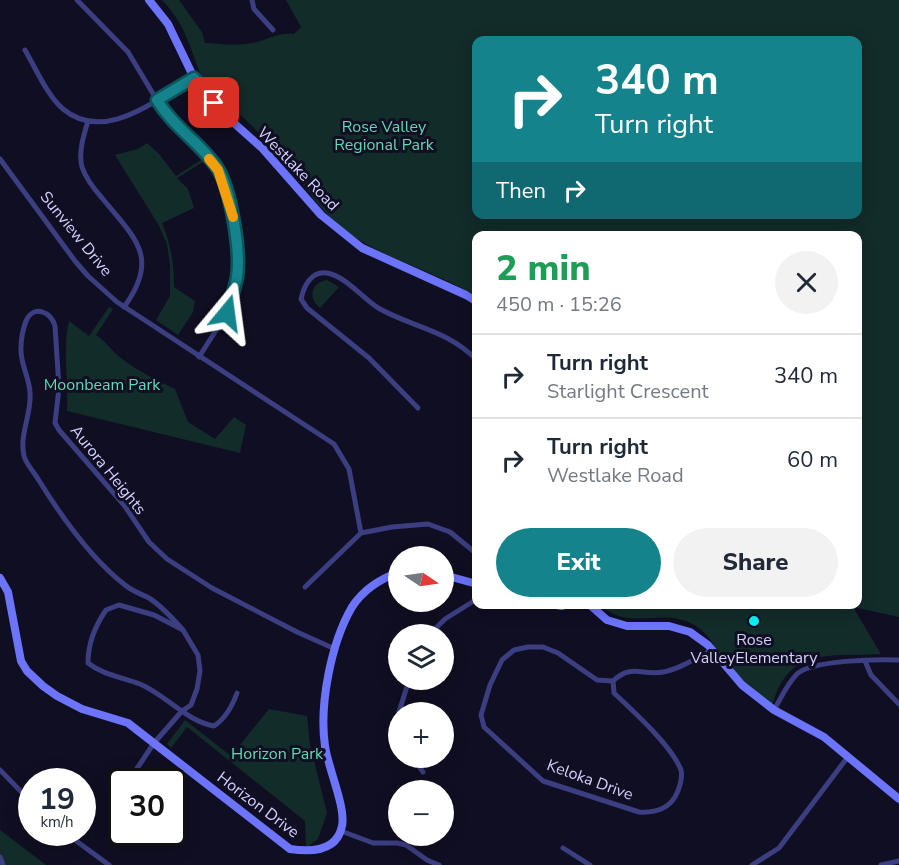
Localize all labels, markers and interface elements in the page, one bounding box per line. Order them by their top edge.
text: 340 m [595,52,719,109]
icon: right [496,60,574,138]
pin [188,77,239,128]
icon: arrive [197,86,230,119]
text: Turn right [595,106,713,143]
park label: Rose Valley Regional Park [334,116,435,156]
street label: Westlake Road [252,122,344,216]
icon: right [558,174,591,207]
text: Then [496,176,546,206]
street label: Sunview Drive [35,187,117,281]
text: 2 min [496,244,591,293]
button: close [775,251,838,314]
position arrow [195,281,259,345]
text: 450 m · 15:26 [496,291,622,318]
text: Turn right [547,348,648,378]
icon: right [496,360,529,393]
text: 340 m [774,361,838,391]
park label: Moonbeam Park [44,374,161,396]
text: Starlight Crescent [547,378,709,405]
street label: Aurora Heights [65,421,151,519]
text: Turn right [547,432,648,462]
icon: right [496,444,529,477]
text: 60 m [787,445,838,475]
text: Westlake Road [547,462,684,489]
button: Exit [496,528,661,597]
button: Share [673,528,838,597]
north arrow [388,546,454,612]
map controls [388,546,454,846]
marker: Rose ValleyElementary [747,614,761,628]
button: layers [388,624,454,690]
place label: Rose ValleyElementary [690,629,818,669]
button: + [388,702,454,768]
park label: Horizon Park [231,743,324,765]
street label: Keloka Drive [544,754,636,806]
street label: Horizon Drive [212,767,304,843]
speed limit sign: 30 [108,768,186,846]
text: 19 [39,779,75,820]
button: − [388,780,454,846]
text: km/h [40,812,74,832]

